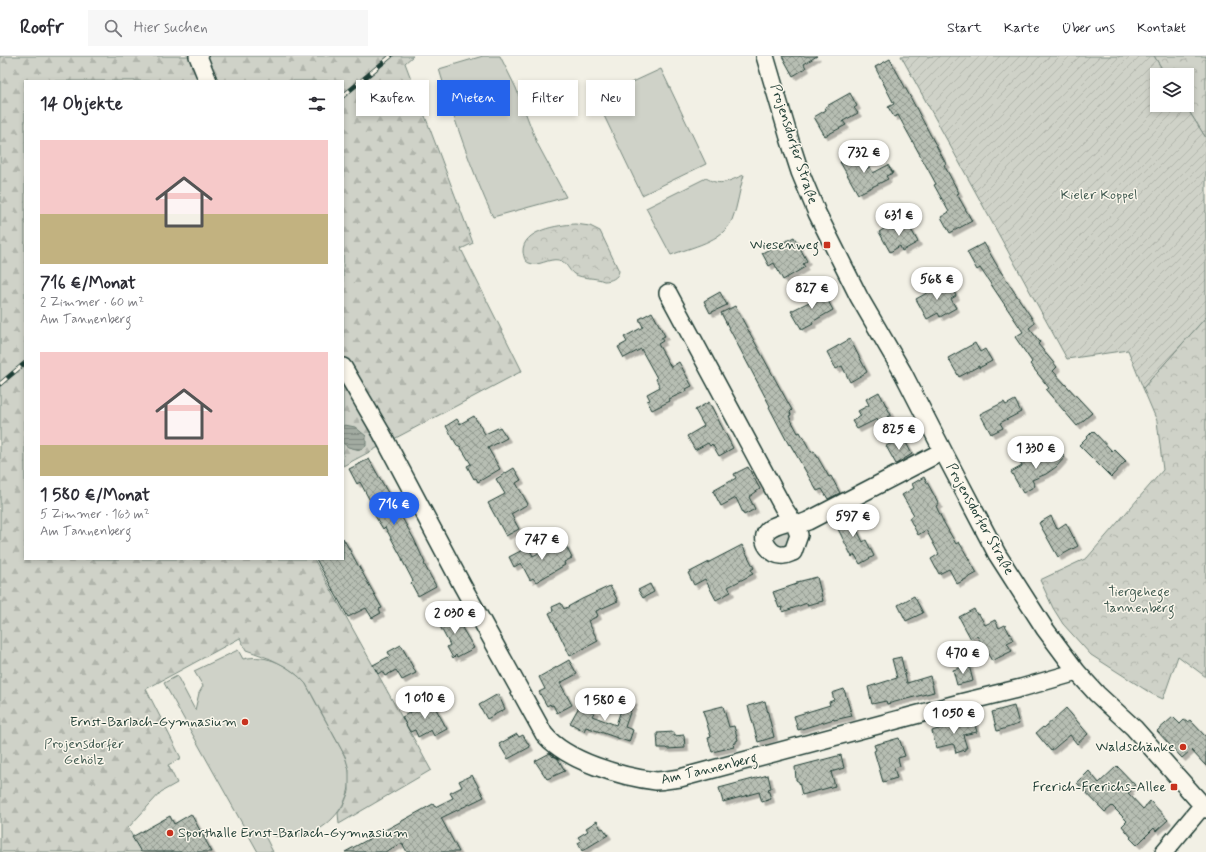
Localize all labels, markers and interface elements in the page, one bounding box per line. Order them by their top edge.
search box [88,10,368,46]
text: Roofr [20,15,64,40]
icon: search [102,17,124,39]
text: Hier suchen [134,18,208,38]
text: Start [947,19,982,37]
text: Karte [1004,19,1039,37]
text: Über uns [1061,19,1115,37]
text: Kontakt [1137,19,1186,37]
map controls [1150,68,1194,112]
button: layers [1150,68,1194,112]
chip: Kaufen [356,80,429,116]
chip: Mieten [437,80,510,116]
chip: Filter [518,80,578,116]
chip: Neu [586,80,635,116]
street label: Projensdorfer Straße [766,82,822,206]
text: 14 Objekte [40,93,123,115]
icon: filters [306,93,328,115]
pin: 732 € [836,140,892,174]
text: 732 € [847,144,881,161]
icon: home [148,166,220,238]
park label: Kieler Koppel [1061,186,1137,204]
pin: 631 € [871,203,927,237]
text: 631 € [884,207,914,224]
place label: Wiesenweg [750,236,819,256]
marker: Wiesenweg [822,240,832,250]
pin: 568 € [909,267,965,301]
text: 568 € [920,271,954,288]
text: 716 €/Monat [40,272,136,294]
pin: 827 € [784,276,840,310]
text: 827 € [795,280,829,297]
text: 2 Zimmer · 60 m² [40,294,144,311]
text: Am Tannenberg [40,311,131,328]
icon: home [148,378,220,450]
pin: 825 € [871,417,927,451]
text: 825 € [882,421,916,438]
pin: 1 330 € [999,436,1073,470]
text: 1 330 € [1016,440,1056,457]
street label: Projensdorfer Straße [942,460,1018,578]
text: 1 580 €/Monat [40,484,150,506]
pin: 716 € [366,492,422,526]
text: 716 € [378,496,410,513]
pin: 597 € [825,504,881,538]
text: 5 Zimmer · 163 m² [40,506,150,523]
text: 597 € [836,508,870,525]
text: Am Tannenberg [40,523,131,540]
pin: 747 € [514,527,570,561]
text: 747 € [524,531,560,548]
park label: Tiergehege Tannenberg [1103,583,1175,619]
pin: 2 030 € [418,601,492,635]
text: 2 030 € [434,605,476,622]
pin: 470 € [935,641,991,675]
text: 470 € [946,645,980,662]
pin: 1 010 € [388,686,462,720]
pin: 1 580 € [568,688,642,722]
text: 1 010 € [404,690,446,707]
text: 1 580 € [584,692,626,709]
pin: 1 050 € [917,701,991,735]
text: 1 050 € [932,705,976,722]
place label: Ernst-Barlach-Gymnasium [70,713,237,731]
marker: Ernst-Barlach-Gymnasium [240,717,250,727]
park label: Projensdorfer Gehölz [44,735,124,769]
place label: Waldschänke [1095,738,1175,756]
marker: Waldschänke [1178,742,1188,752]
street label: Am Tannenberg [659,749,759,791]
place label: Frerich-Frerichs-Allee [1032,778,1166,796]
marker: Frerich-Frerichs-Allee [1169,782,1179,792]
place label: Sporthalle Ernst-Barlach-Gymnasium [178,824,408,842]
marker: Sporthalle Ernst-Barlach-Gymnasium [165,828,175,838]

